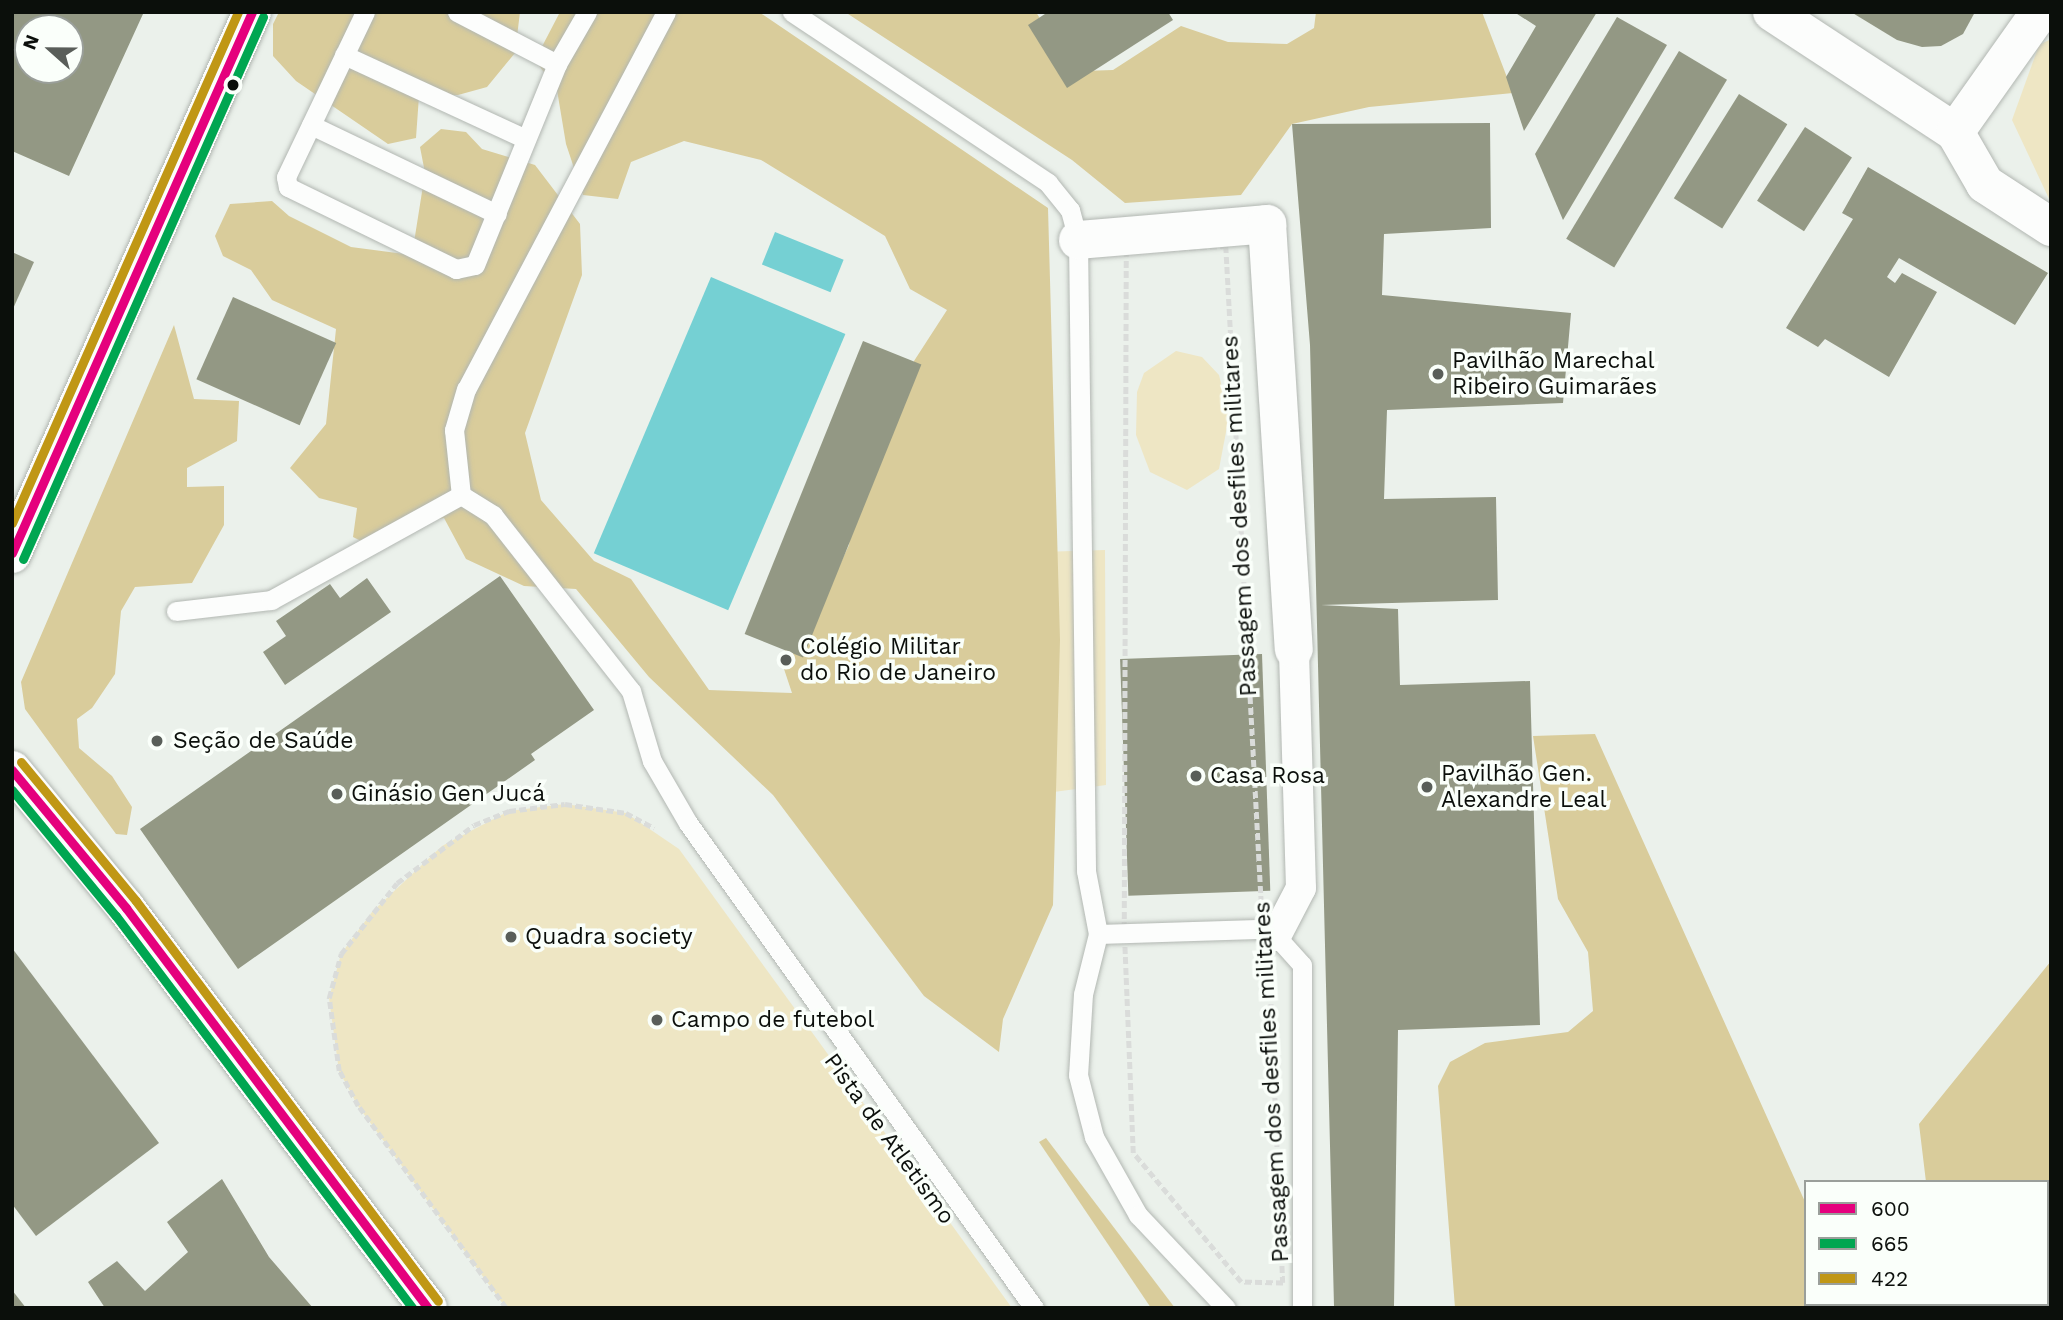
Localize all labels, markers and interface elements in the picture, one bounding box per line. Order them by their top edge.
north arrow [14,14,84,84]
text: N [18,31,44,53]
unlabelled marker [226,78,240,92]
street label: Passagem dos desfiles militares [1217,335,1263,697]
place label: Pavilhão Marechal Ribeiro Guimarães [1452,347,1657,401]
marker: Pavilhão Marechal Ribeiro Guimarães [1430,366,1446,382]
place label: Colégio Militar do Rio de Janeiro [800,633,997,687]
marker: Colégio Militar do Rio de Janeiro [778,652,794,668]
place label: Seção de Saúde [173,727,354,755]
marker: Seção de Saúde [147,731,167,751]
place label: Pavilhão Gen. Alexandre Leal [1441,760,1607,814]
place label: Casa Rosa [1210,762,1326,790]
marker: Casa Rosa [1188,768,1204,784]
marker: Pavilhão Gen. Alexandre Leal [1419,779,1435,795]
place label: Ginásio Gen Jucá [351,780,546,808]
marker: Ginásio Gen Jucá [329,786,345,802]
street label: Passagem dos desfiles militares [1249,901,1295,1263]
place label: Quadra society [525,923,693,951]
marker: Quadra society [503,929,519,945]
place label: Campo de futebol [671,1006,875,1034]
marker: Campo de futebol [649,1012,665,1028]
street label: Pista de Atletismo [817,1048,961,1230]
legend [1804,1180,2049,1306]
text: 600 [1871,1196,1910,1221]
text: 665 [1871,1231,1909,1256]
text: 422 [1871,1266,1908,1291]

